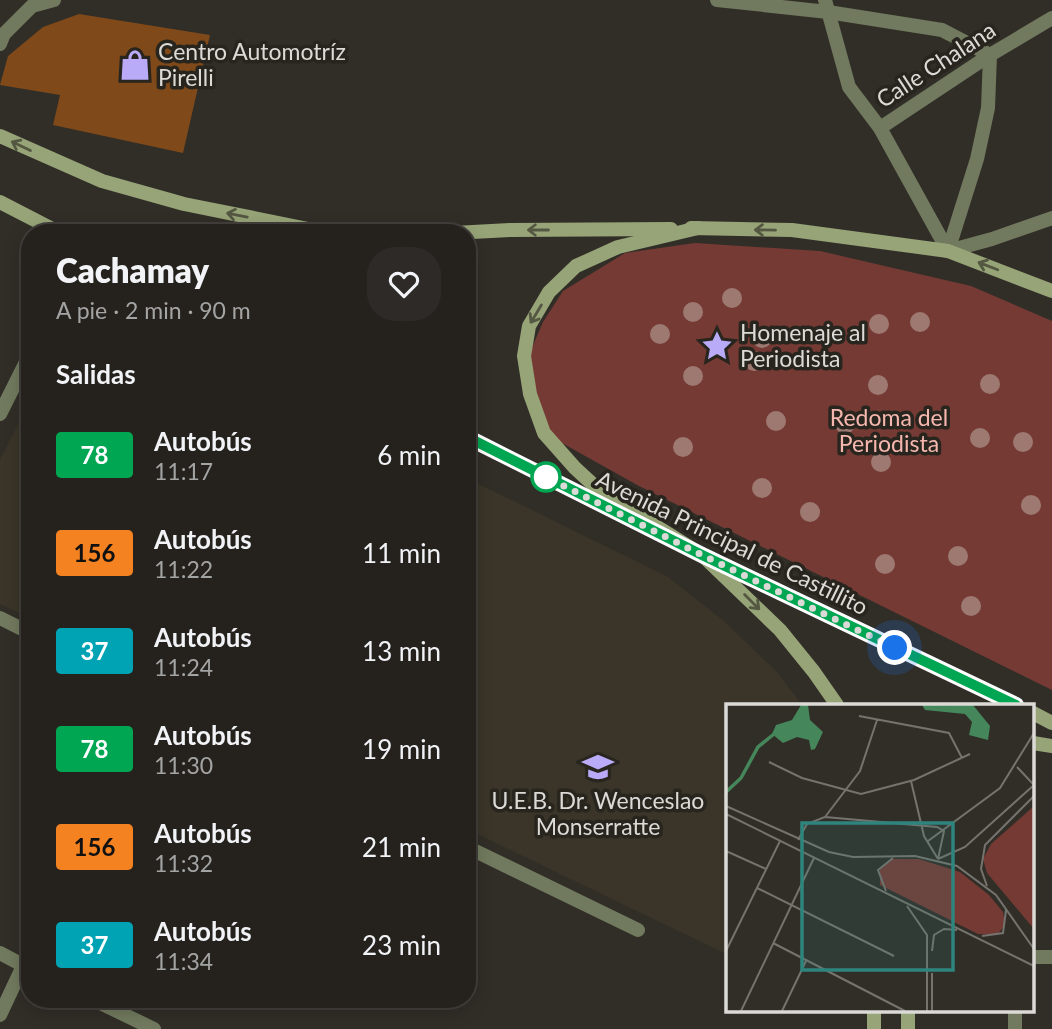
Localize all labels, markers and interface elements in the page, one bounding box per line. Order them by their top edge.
street label: Calle Chalana [871,15,1000,113]
place label: Centro Automotríz Pirelli [158,37,346,91]
shop icon: Centro Automotríz Pirelli [118,48,152,82]
one-way arrow [11,139,32,153]
one-way arrow [226,207,249,221]
one-way arrow [526,223,549,237]
one-way arrow [754,223,777,236]
button: heart [367,247,441,321]
text: Cachamay [56,250,209,290]
one-way arrow [978,259,1000,272]
text: A pie · 2 min · 90 m [56,296,251,324]
one-way arrow [529,303,543,323]
place label: Homenaje al Periodista [740,318,866,372]
place icon: Homenaje al Periodista [700,329,734,363]
text: Salidas [56,358,136,390]
park label: Redoma del Periodista [830,403,948,457]
text: Autobús [154,425,252,457]
text: 6 min [377,439,441,471]
text: 78 [81,440,108,469]
text: 11:17 [154,457,213,485]
unlabelled marker [531,462,561,492]
street label: Avenida Principal de Castillito [592,464,873,620]
text: Autobús [154,523,252,555]
text: 11 min [362,537,441,569]
text: 156 [74,538,115,567]
text: 11:22 [154,555,213,583]
one-way arrow [743,594,760,611]
text: Autobús [154,621,252,653]
your location [877,630,912,665]
text: 13 min [362,635,441,667]
text: 37 [81,636,108,665]
text: 11:24 [154,653,213,681]
inset map [726,704,1034,1012]
text: Autobús [154,719,252,751]
text: 19 min [362,733,441,765]
text: 78 [81,734,108,763]
school or university icon: U.E.B. Dr. Wenceslao Monserratte [581,750,615,784]
text: 11:30 [154,751,213,779]
place label: U.E.B. Dr. Wenceslao Monserratte [492,786,704,840]
text: Autobús [154,817,252,849]
text: 21 min [362,831,441,863]
text: 156 [74,832,115,861]
text: 11:32 [154,849,213,877]
text: Autobús [154,915,252,947]
text: 23 min [362,929,441,961]
text: 37 [81,930,108,959]
text: 11:34 [154,947,213,975]

